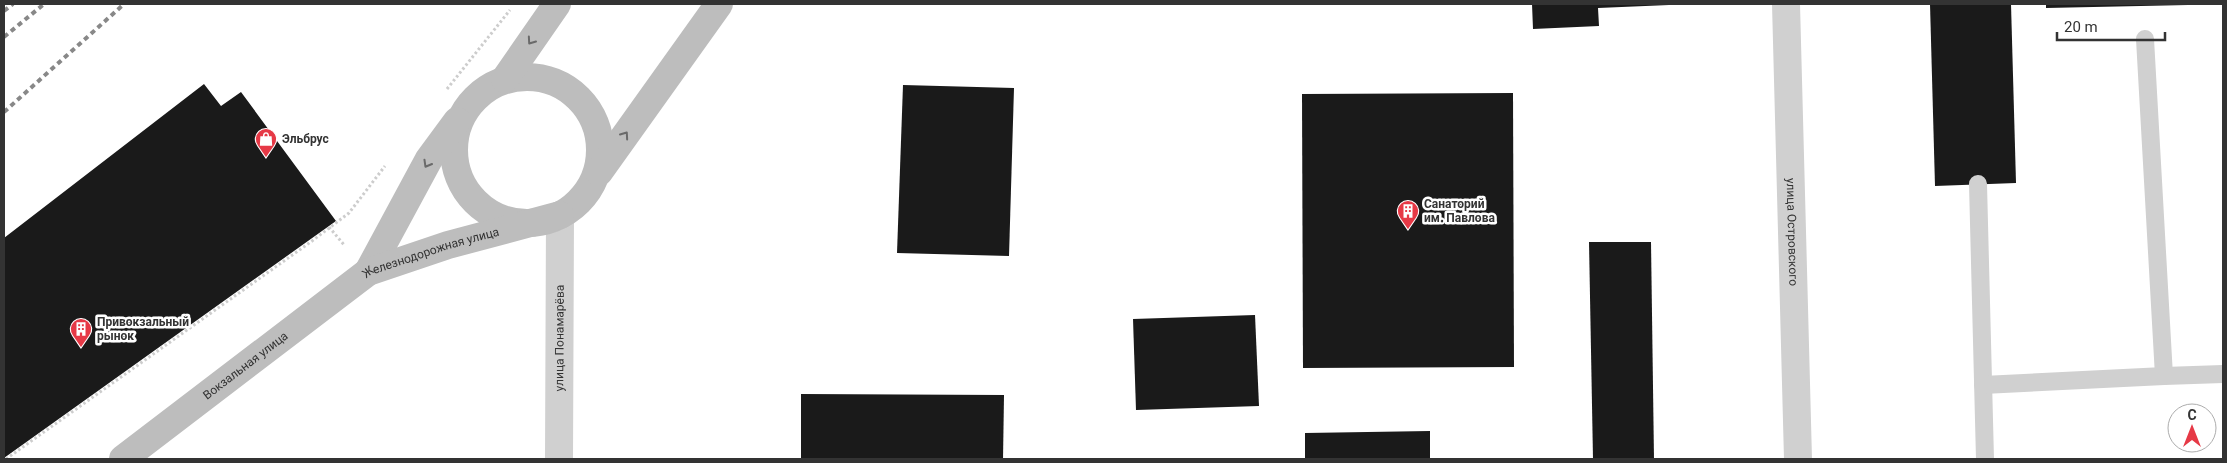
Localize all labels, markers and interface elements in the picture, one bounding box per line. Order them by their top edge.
scale bar [2057,10,2164,42]
text: 20 m [2064,18,2098,36]
one-way arrow [528,36,537,45]
shop icon: Эльбрус [254,127,278,158]
one-way arrow [619,131,628,141]
place label: Эльбрус [282,132,329,146]
one-way arrow [423,158,433,167]
street label: улица Островского [1784,178,1800,286]
place label: Санаторий им. Павлова [1424,197,1495,225]
building icon: Санаторий им. Павлова [1396,199,1420,230]
street label: Железнодорожная улица [359,225,501,281]
street label: улица Понамарёва [552,285,567,391]
place label: Привокзальный рынок [97,315,189,343]
building icon: Привокзальный рынок [69,317,93,348]
street label: Вокзальная улица [200,329,291,402]
north arrow [2167,403,2217,453]
text: С [2187,407,2197,423]

